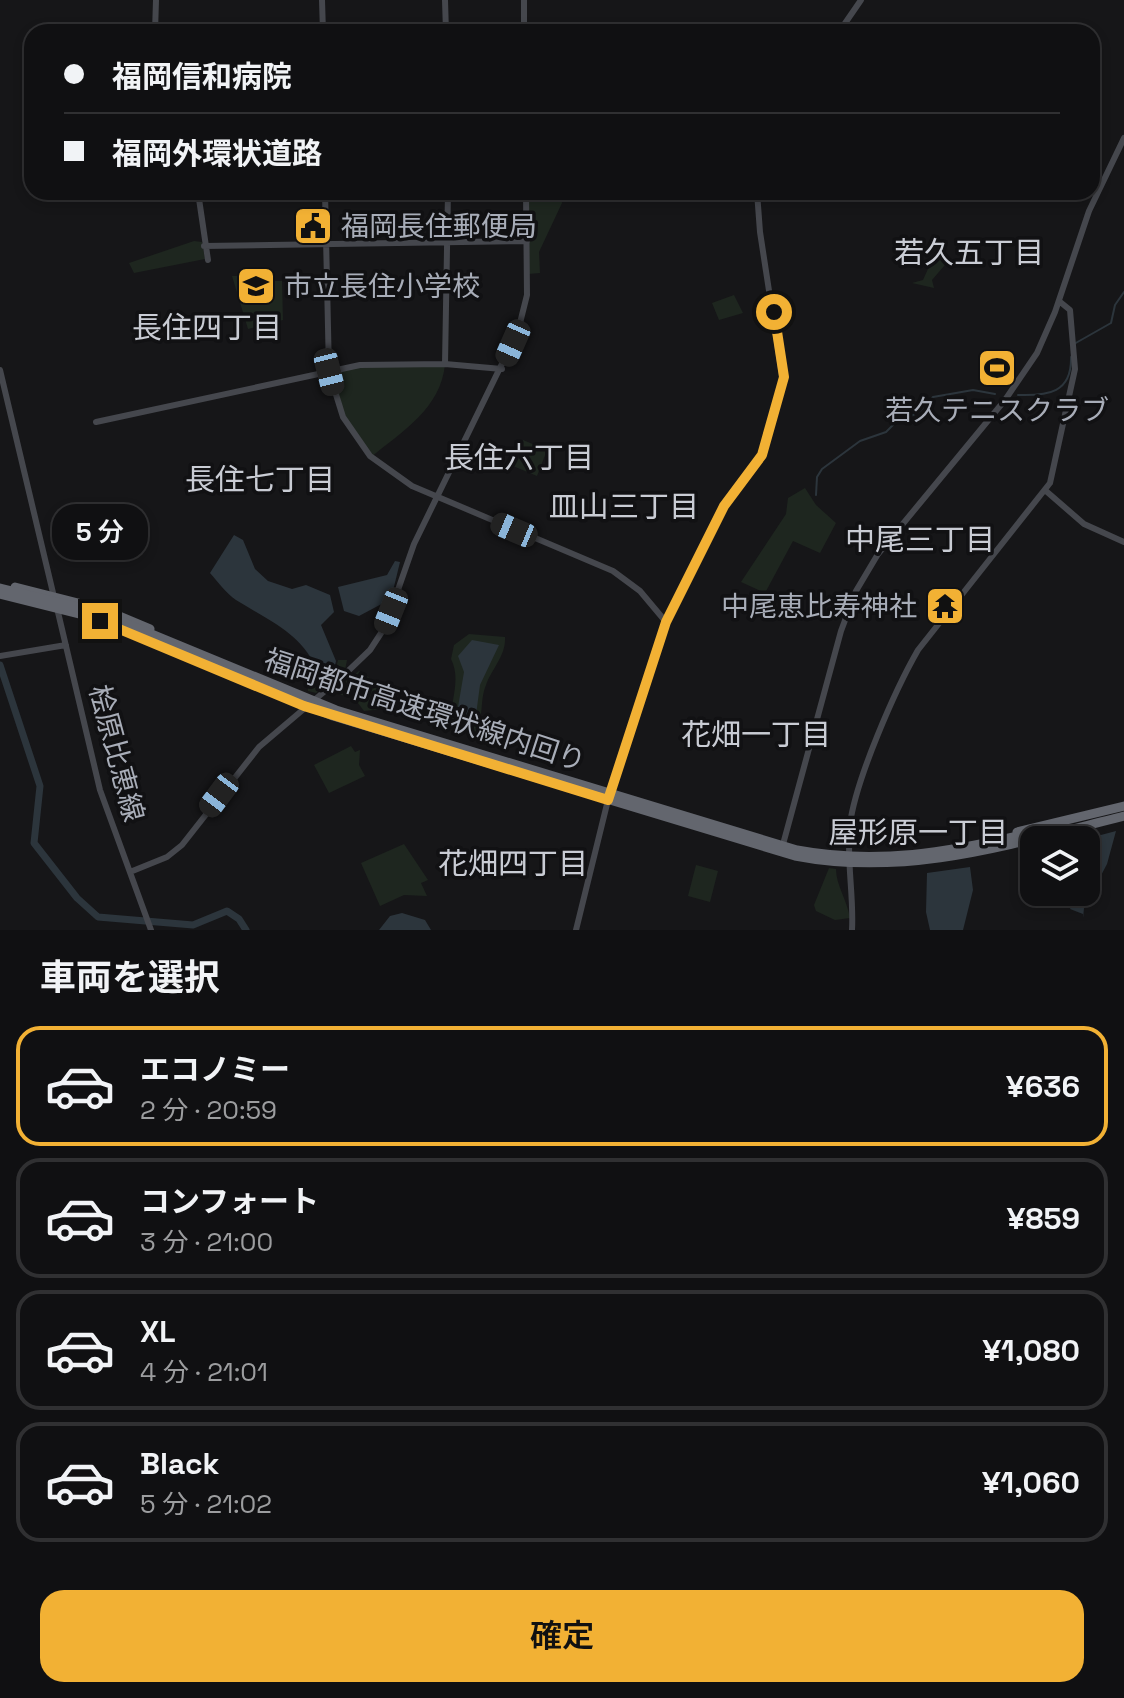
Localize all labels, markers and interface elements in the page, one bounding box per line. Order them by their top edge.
text: 福岡信和病院 [112,57,292,96]
text: 福岡外環状道路 [112,134,322,173]
public building icon: 福岡長住郵便局 [292,205,334,247]
place label: 福岡長住郵便局 [341,208,537,244]
district label: 若久五丁目 [894,233,1044,272]
school or university icon: 市立長住小学校 [235,265,277,307]
place label: 市立長住小学校 [284,268,480,304]
route start [756,294,792,330]
district label: 長住四丁目 [132,308,282,347]
car [492,316,534,370]
car [312,346,346,398]
sports icon: 若久テニスクラブ [976,347,1018,389]
place label: 若久テニスクラブ [885,392,1109,428]
district label: 長住六丁目 [444,438,594,477]
district label: 長住七丁目 [185,460,335,499]
district label: 皿山三丁目 [549,487,699,526]
callout: 5 分 [52,505,148,561]
car [487,510,541,550]
text: 5 分 [76,515,124,549]
district label: 中尾三丁目 [845,520,995,559]
car [371,584,411,638]
temple icon: 中尾恵比寿神社 [924,585,966,627]
place label: 中尾恵比寿神社 [721,588,917,624]
route end [82,603,118,639]
street label: 福岡都市高速環状線内回り [260,641,590,779]
street label: 桧原比恵線 [81,681,153,825]
district label: 花畑一丁目 [681,715,831,754]
car [195,769,243,821]
district label: 屋形原一丁目 [828,813,1008,852]
map controls [1020,826,1100,906]
button: layers [1020,826,1100,906]
district label: 花畑四丁目 [438,844,588,883]
text: 車両を選択 [40,955,220,1001]
icon: car [44,1050,116,1122]
text: エコノミー [140,1050,290,1089]
text: ¥636 [1006,1067,1080,1106]
text: 2 分 · 20:59 [140,1093,277,1127]
icon: car [44,1182,116,1254]
text: コンフォート [140,1182,319,1221]
text: ¥859 [1007,1199,1080,1238]
text: 3 分 · 21:00 [140,1225,273,1259]
text: XL [140,1312,176,1351]
icon: car [44,1314,116,1386]
text: ¥1,080 [983,1331,1080,1370]
text: 4 分 · 21:01 [140,1355,268,1389]
text: Black [140,1444,219,1483]
icon: car [44,1446,116,1518]
text: ¥1,060 [982,1463,1080,1502]
text: 5 分 · 21:02 [140,1487,272,1521]
button: 確定 [40,1590,1084,1682]

